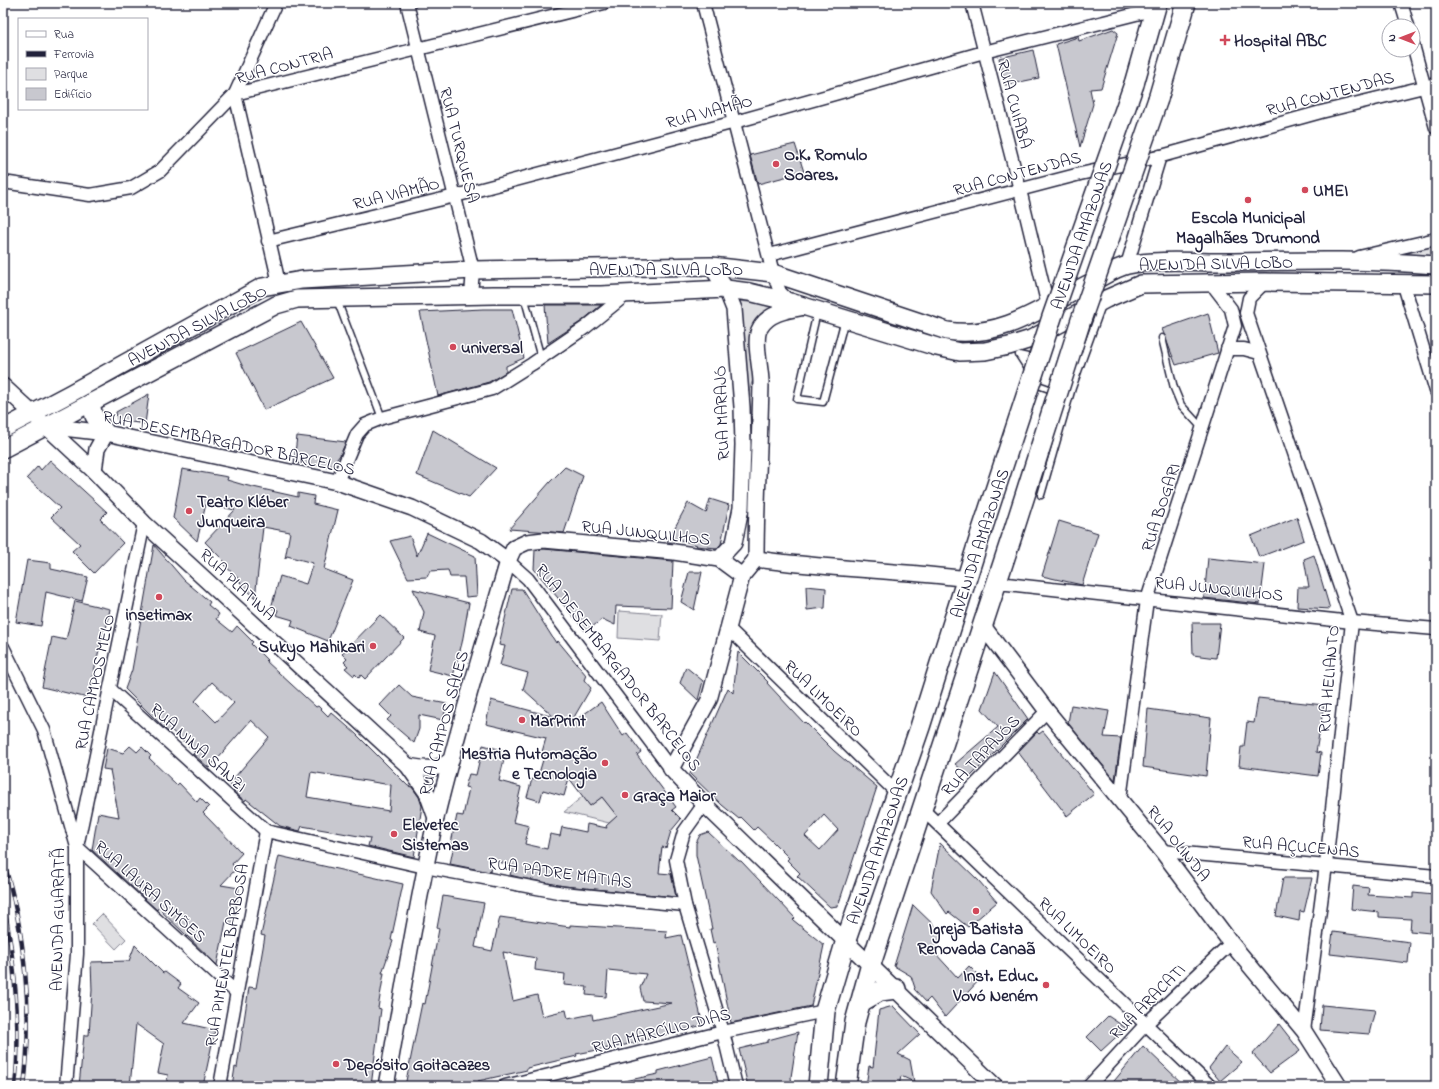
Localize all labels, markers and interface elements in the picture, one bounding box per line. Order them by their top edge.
legend [18,18,148,110]
north arrow [1381,18,1421,58]
text: Rua [54,26,74,44]
place label: Hospital ABC [1234,29,1328,54]
marker: Hospital ABC [1219,34,1231,46]
text: N [1384,34,1400,42]
street label: RUA CONTRIA [233,41,336,91]
text: Ferrovia [53,46,94,64]
street label: RUA CUIABÁ [990,57,1037,152]
street label: RUA CONTENDAS [1264,65,1397,124]
text: Parque [54,66,88,84]
street label: RUA TURQUESA [432,85,485,206]
text: Edifício [54,86,92,104]
street label: RUA VIAMÃO [663,89,755,136]
place label: O.K. Romulo Soares. [784,143,868,188]
street label: RUA CONTENDAS [951,145,1084,204]
street label: AVENIDA AMAZONAS [1045,158,1120,313]
marker: O.K. Romulo Soares. [771,159,781,169]
street label: RUA VIAMÃO [350,172,442,217]
place label: UMEI [1313,179,1348,204]
marker: UMEI [1300,185,1310,195]
marker: Escola Municipal Magalhães Drumond [1243,195,1253,205]
place label: Escola Municipal Magalhães Drumond [1176,206,1320,253]
street label: AVENIDA SILVA LOBO [1139,251,1293,278]
street label: AVENIDA SILVA LOBO [589,258,743,283]
street label: AVENIDA SILVA LOBO [124,279,272,374]
place label: universal [461,336,523,361]
marker: universal [448,342,458,352]
street label: RUA MARAJÓ [708,365,737,461]
street label: RUA DESEMBARGADOR BARCELOS [100,404,357,482]
street label: RUA BOGARI [1135,460,1188,555]
street label: AVENIDA AMAZONAS [944,465,1016,621]
place label: Teatro Kléber Junqueira [197,490,289,535]
marker: Teatro Kléber Junqueira [184,506,194,516]
street label: RUA JUNQUILHOS [580,514,712,553]
street label: RUA PLATINA [193,543,281,627]
street label: RUA DESEMBARGADOR BARCELOS [529,559,707,777]
street label: RUA JUNQUILHOS [1153,570,1285,609]
marker: insetimax [154,592,164,602]
place label: insetimax [126,603,193,628]
street label: RUA CAMPOS MELO [69,612,122,753]
street label: RUA HELIANTO [1312,624,1347,734]
place label: Sukyo Mahikari [258,635,365,662]
marker: Sukyo Mahikari [368,641,378,651]
street label: RUA CAMPOS SALES [413,648,476,799]
street label: RUA LIMOEIRO [778,655,868,743]
street label: RUA NINA SANZI [144,698,252,799]
place label: MarPrint [530,709,586,734]
street label: RUA TAPAJÓS [936,710,1027,802]
marker: MarPrint [517,715,527,725]
place label: Mestria Automação e Tecnologia [461,742,597,789]
marker: Mestria Automação e Tecnologia [600,758,610,768]
street label: AVENIDA AMAZONAS [841,773,916,928]
place label: Graça Maior [633,784,716,809]
marker: Graça Maior [620,790,630,800]
street label: RUA OLINDA [1140,800,1216,887]
place label: Elevetec Sistemas [402,813,469,858]
marker: Elevetec Sistemas [389,829,399,839]
street label: RUA AÇUCENAS [1241,830,1361,865]
street label: RUA LAURA SIMÕES [88,835,212,949]
street label: AVENIDA GUARATÃ [45,848,72,991]
street label: RUA PADRE MATIAS [486,851,634,896]
street label: RUA PIMENTEL BARBOSA [199,862,256,1049]
street label: RUA LIMOEIRO [1032,892,1122,980]
marker: Igreja Batista Renovada Canaã [971,906,981,916]
place label: Igreja Batista Renovada Canaã [917,917,1035,962]
street label: RUA ARACATI [1104,958,1192,1046]
place label: Inst. Educ. Vovó Neném [952,964,1039,1009]
marker: Inst. Educ. Vovó Neném [1041,980,1051,990]
street label: RUA MARCÍLIO DIAS [589,1002,733,1061]
place label: Depósito Goitacazes [343,1053,491,1078]
marker: Depósito Goitacazes [331,1059,341,1069]

